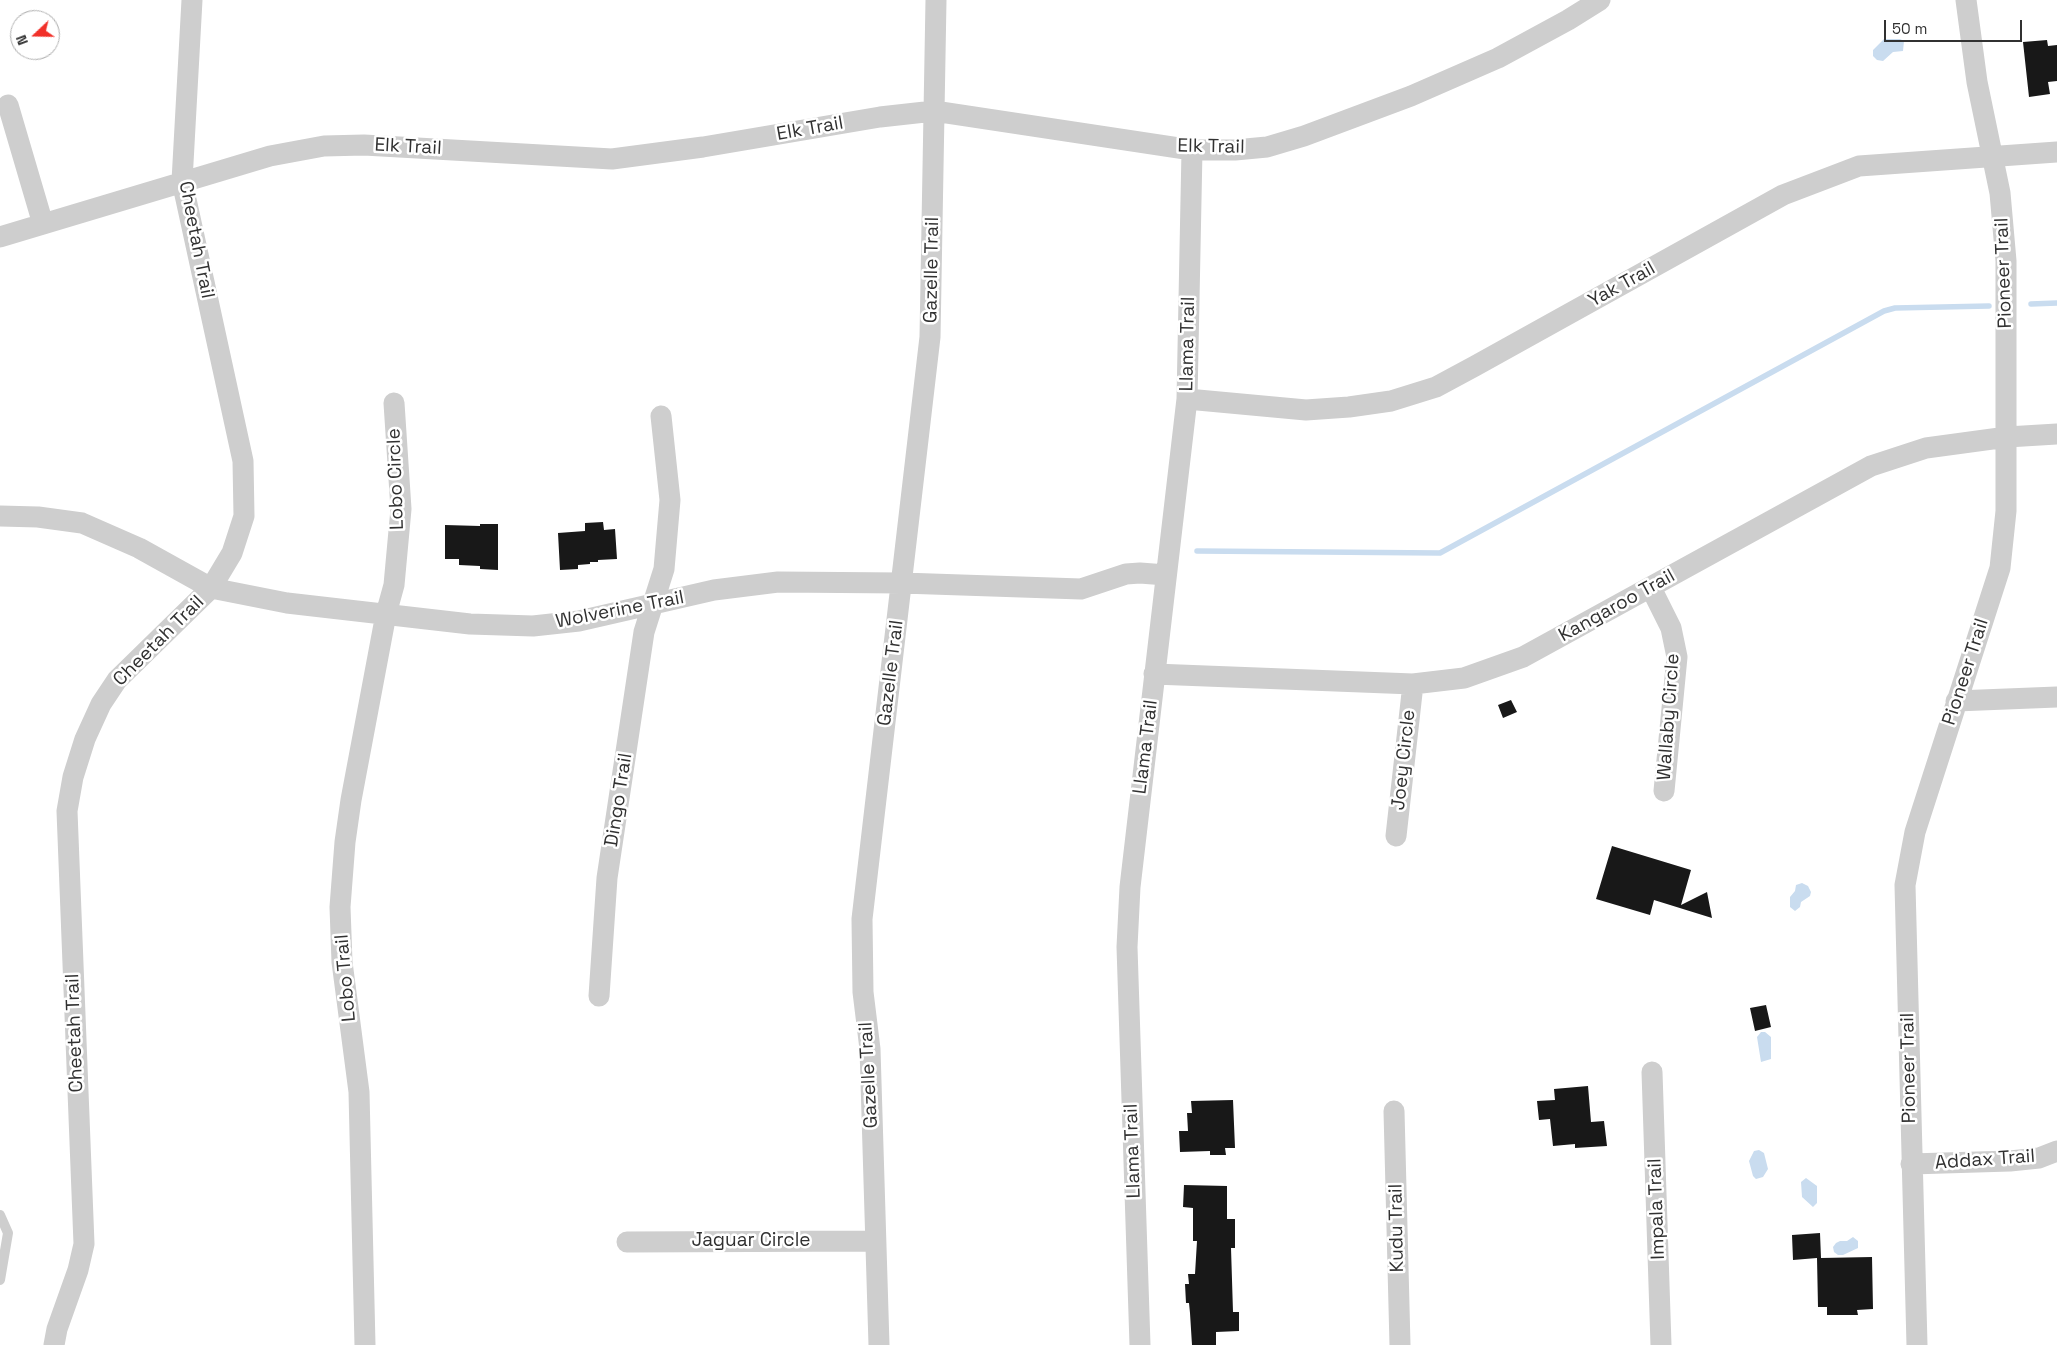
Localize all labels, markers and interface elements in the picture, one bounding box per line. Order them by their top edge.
north arrow [10,10,60,60]
scale bar [1887,10,2024,42]
text: 50 m [1892,19,1927,38]
text: N [12,32,32,48]
street label: Elk Trail [775,112,845,146]
street label: Elk Trail [374,134,442,160]
street label: Elk Trail [1177,135,1245,159]
street label: Cheetah Trail [173,179,219,301]
street label: Gazelle Trail [920,217,944,323]
street label: Pioneer Trail [1991,217,2017,329]
street label: Yak Trail [1585,257,1659,313]
street label: Llama Trail [1176,296,1200,392]
street label: Lobo Circle [383,428,409,530]
street label: Kangaroo Trail [1555,565,1679,647]
street label: Wolverine Trail [554,586,686,634]
street label: Cheetah Trail [109,591,209,691]
street label: Pioneer Trail [1938,616,1994,728]
street label: Gazelle Trail [873,619,909,727]
street label: Wallaby Circle [1653,653,1685,781]
street label: Llama Trail [1129,699,1163,795]
street label: Joey Circle [1387,708,1421,812]
street label: Dingo Trail [600,752,638,848]
street label: Lobo Trail [331,933,361,1023]
street label: Cheetah Trail [62,973,88,1093]
street label: Pioneer Trail [1897,1012,1921,1124]
street label: Gazelle Trail [855,1021,883,1129]
street label: Llama Trail [1120,1103,1146,1199]
street label: Addax Trail [1934,1145,2036,1175]
street label: Impala Trail [1644,1158,1670,1260]
street label: Kudu Trail [1385,1184,1409,1272]
street label: Jaguar Circle [691,1230,811,1252]

